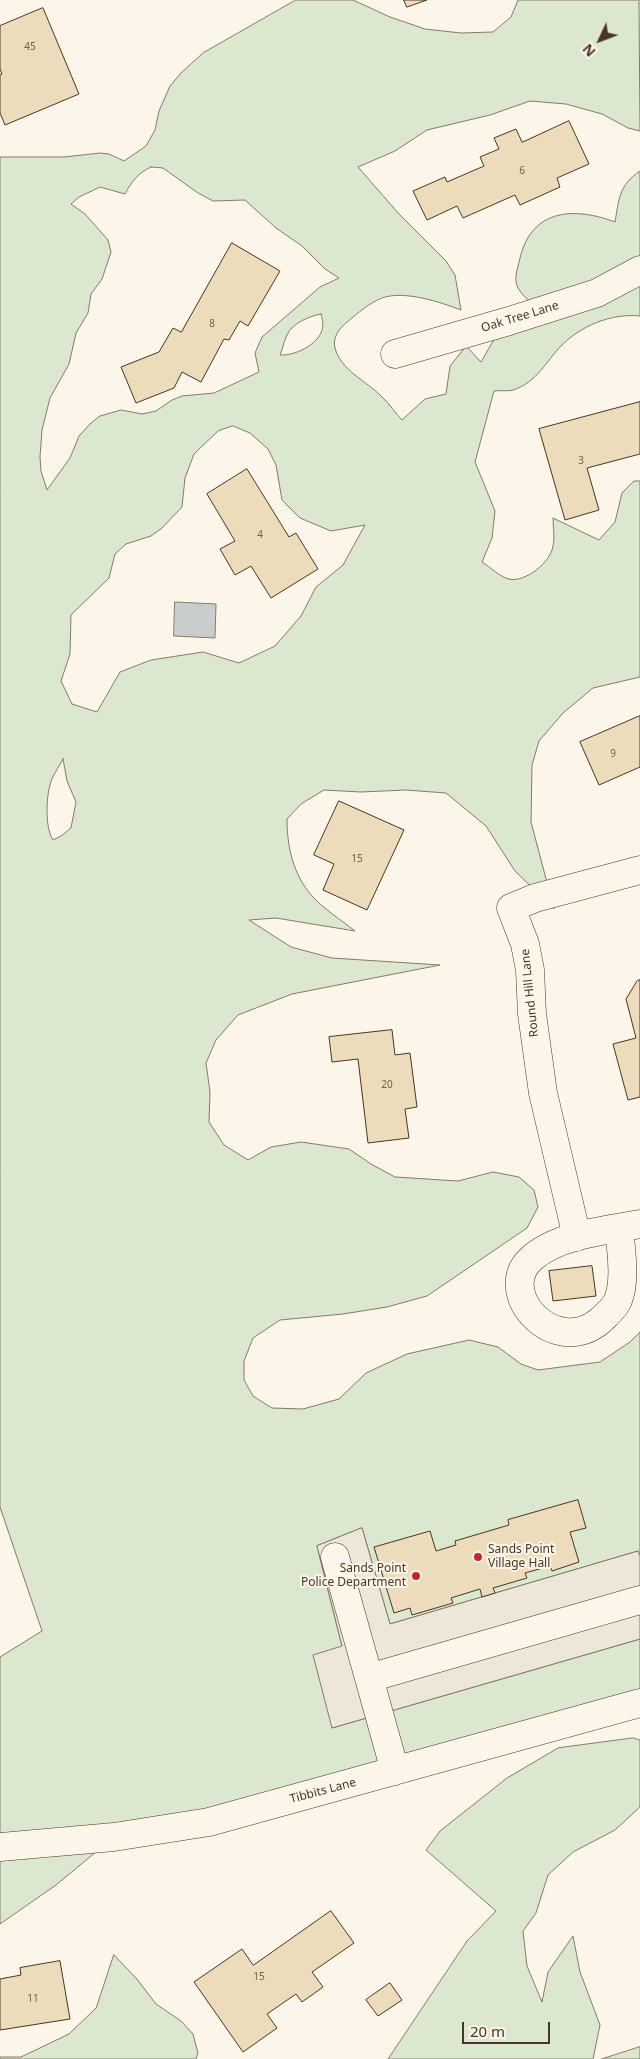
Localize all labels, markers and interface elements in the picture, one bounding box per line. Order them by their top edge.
north arrow [575,15,625,65]
text: N [578,40,600,61]
house number: 45 [24,41,36,53]
house number: 6 [519,165,525,177]
street label: Oak Tree Lane [480,298,560,336]
house number: 8 [209,318,215,330]
house number: 3 [578,455,584,467]
house number: 4 [257,529,263,541]
house number: 9 [610,748,616,760]
house number: 15 [351,853,363,865]
street label: Round Hill Lane [518,948,542,1038]
house number: 20 [381,1079,393,1091]
place label: Sands Point Village Hall [488,1543,554,1571]
marker: Sands Point Village Hall [472,1551,484,1563]
place label: Sands Point Police Department [301,1562,406,1590]
marker: Sands Point Police Department [410,1570,422,1582]
street label: Tibbits Lane [288,1775,358,1807]
house number: 15 [253,1971,265,1983]
house number: 11 [27,1993,39,2005]
scale bar [465,2012,552,2044]
text: 20 m [470,2021,505,2041]

